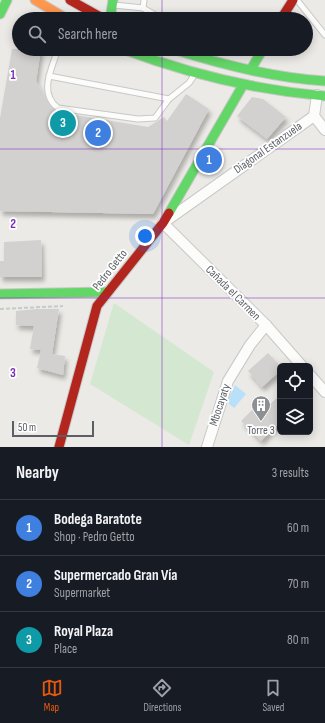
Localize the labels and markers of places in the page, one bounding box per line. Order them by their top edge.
pin: 3 [50,108,76,138]
pin: 2 [85,118,111,148]
pin: 1 [196,145,222,175]
building icon: Torre 3 [250,394,272,422]
place label: Torre 3 [247,423,275,438]

